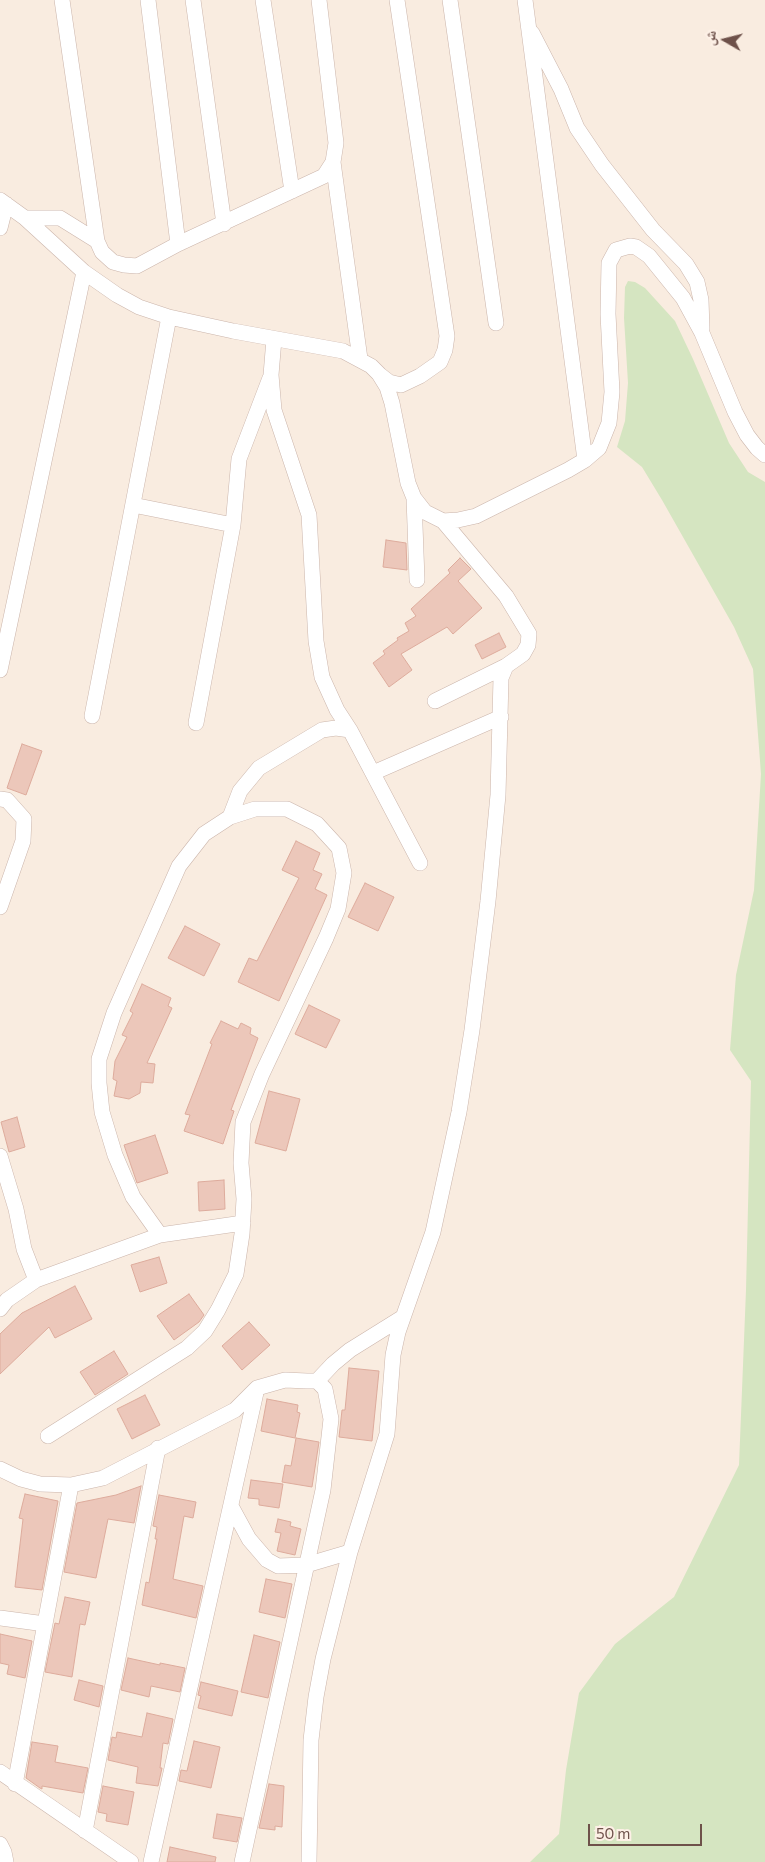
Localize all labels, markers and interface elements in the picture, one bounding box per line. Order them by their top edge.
north arrow [700,15,750,65]
text: ش [700,29,719,46]
scale bar [590,1814,704,1846]
text: 50 m [596,1824,630,1842]

